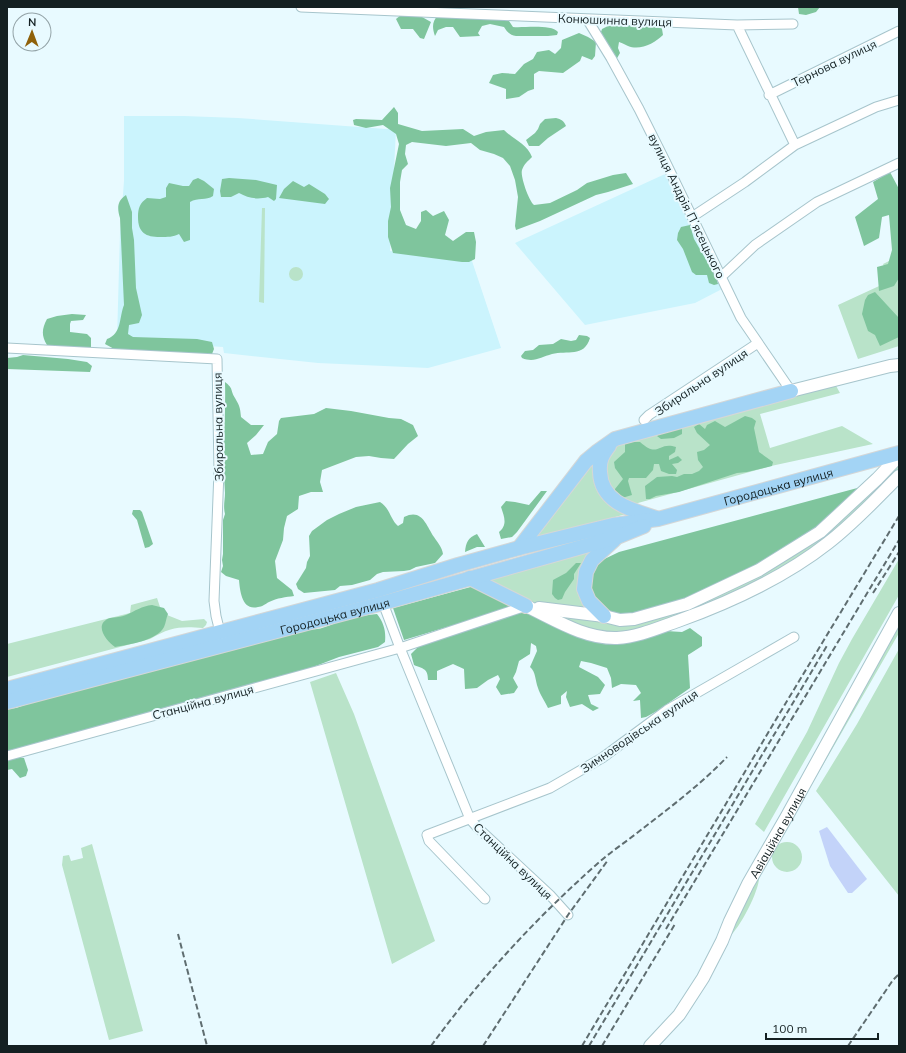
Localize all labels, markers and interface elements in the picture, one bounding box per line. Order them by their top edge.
street label: Конюшинна вулиця [558,11,672,29]
north arrow [12,12,52,52]
text: N [28,15,36,29]
street label: Тернова вулиця [789,36,879,90]
street label: вулиця Андрія Пʼясецького [645,131,729,281]
street label: Збиральна вулиця [652,345,750,419]
street label: Збиральна вулиця [210,372,226,482]
street label: Городоцька вулиця [722,464,835,508]
street label: Городоцька вулиця [278,594,391,637]
street label: Станційна вулиця [151,681,255,723]
street label: Зимноводівська вулиця [577,686,701,776]
street label: Авіаційна вулиця [746,785,809,881]
street label: Станційна вулиця [470,819,556,903]
scale bar [766,1015,878,1041]
text: 100 m [772,1021,807,1036]

